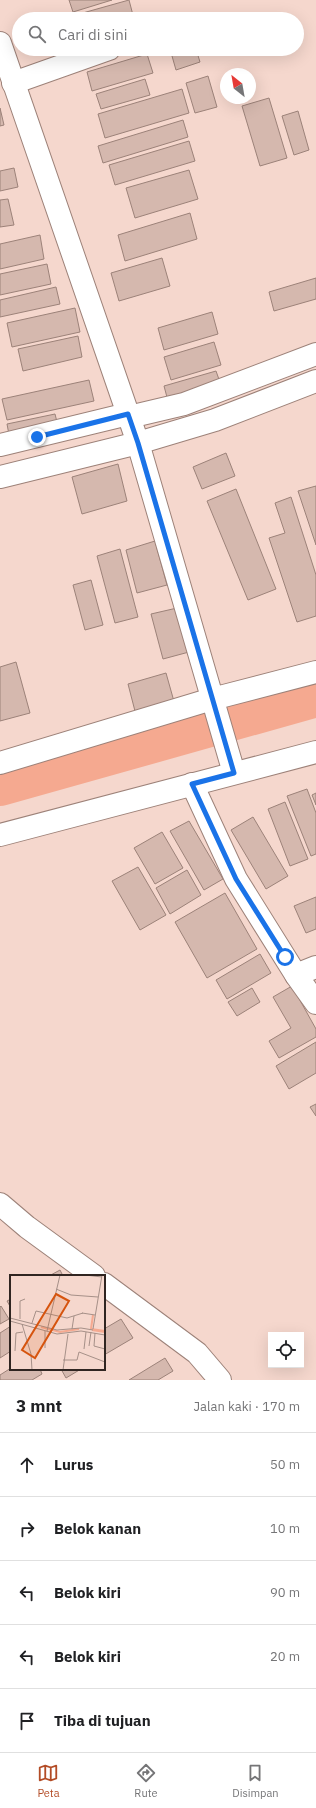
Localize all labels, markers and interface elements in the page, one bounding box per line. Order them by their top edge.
search box [12,12,304,56]
icon: search [26,23,48,45]
text: Cari di sini [58,25,127,44]
north arrow [220,68,256,104]
route end [28,428,46,446]
route start [276,948,294,966]
inset map [10,1275,105,1370]
map controls [268,1332,304,1368]
button: locate [268,1332,304,1368]
text: 3 mnt [16,1395,62,1417]
text: Jalan kaki · 170 m [193,1398,300,1415]
icon: ahead [16,1454,38,1476]
text: Lurus [54,1455,93,1474]
text: 50 m [270,1456,300,1473]
icon: right [16,1518,38,1540]
text: Belok kanan [54,1519,141,1538]
text: 10 m [270,1520,300,1537]
icon: left [16,1582,38,1604]
text: Belok kiri [54,1583,121,1602]
text: 90 m [270,1584,300,1601]
icon: left [16,1646,38,1668]
text: Belok kiri [54,1647,121,1666]
text: 20 m [270,1648,300,1665]
icon: arrive [16,1710,38,1732]
text: Tiba di tujuan [54,1711,151,1730]
tab: Peta [37,1762,60,1800]
tab: Rute [134,1762,158,1800]
tab: Disimpan [232,1762,279,1800]

